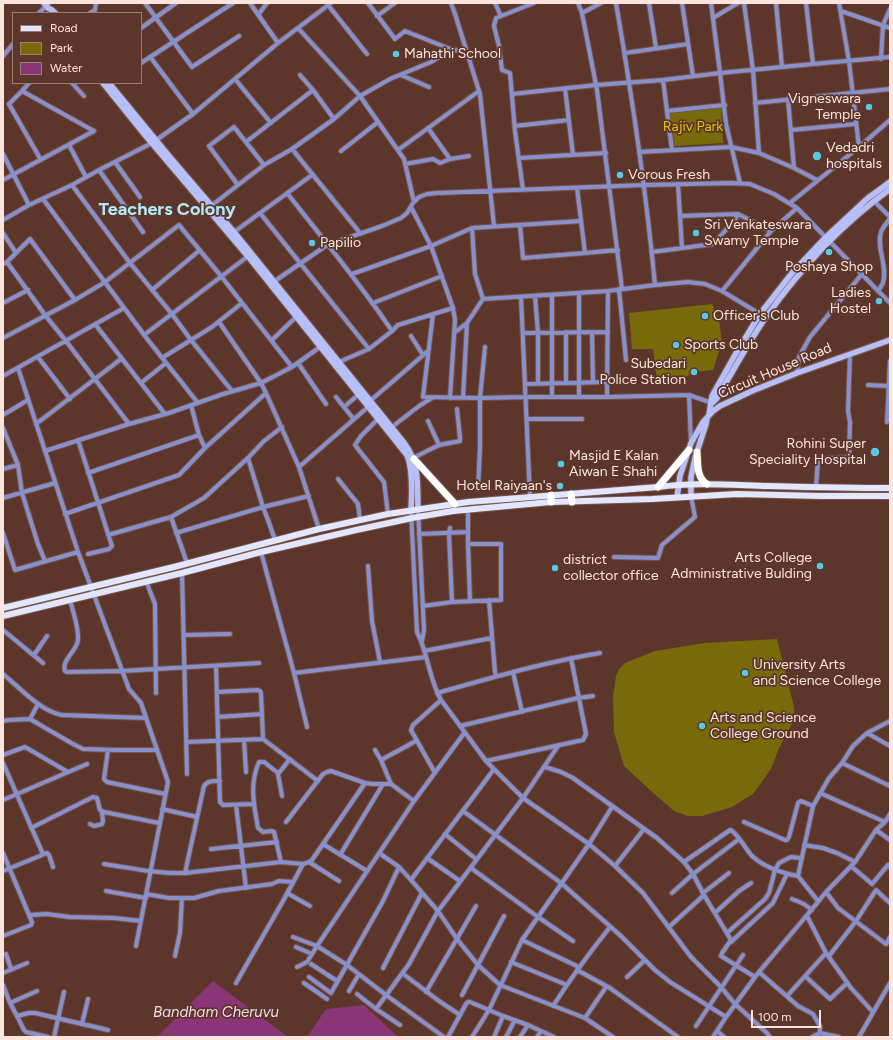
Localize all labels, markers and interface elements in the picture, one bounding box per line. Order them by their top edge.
legend [12,12,142,84]
text: Road [50,21,78,35]
text: Park [50,41,73,55]
place label: Mahathi School [404,46,501,62]
marker: Mahathi School [391,49,401,59]
text: Water [50,61,82,75]
place label: Vigneswara Temple [788,91,861,124]
marker: Vigneswara Temple [864,102,874,112]
park label: Rajiv Park [663,119,723,135]
place label: Vedadri hospitals [826,140,882,172]
marker: Vedadri hospitals [811,150,823,162]
place label: Vorous Fresh [628,167,710,183]
marker: Vorous Fresh [615,170,625,180]
district label: Teachers Colony [98,199,236,221]
place label: Sri Venkateswara Swamy Temple [704,217,812,250]
marker: Sri Venkateswara Swamy Temple [691,228,701,238]
place label: Papilio [320,235,361,251]
marker: Papilio [307,238,317,248]
marker: Poshaya Shop [824,247,834,257]
place label: Poshaya Shop [785,259,873,275]
place label: Ladies Hostel [830,285,871,318]
marker: Ladies Hostel [874,296,884,306]
place label: Officer's Club [713,308,799,324]
marker: Officer's Club [700,311,710,321]
place label: Sports Club [684,337,758,353]
street label: Circuit House Road [716,339,834,403]
marker: Sports Club [671,340,681,350]
place label: Subedari Police Station [599,356,686,388]
marker: Subedari Police Station [689,367,699,377]
place label: Rohini Super Speciality Hospital [749,436,866,468]
marker: Rohini Super Speciality Hospital [869,446,881,458]
place label: Masjid E Kalan Aiwan E Shahi [569,448,659,480]
marker: Masjid E Kalan Aiwan E Shahi [556,459,566,469]
place label: Hotel Raiyaan's [456,478,552,494]
marker: Hotel Raiyaan's [555,481,565,491]
place label: Arts College Administrative Bulding [671,550,812,582]
place label: district collector office [563,552,659,584]
marker: Arts College Administrative Bulding [815,561,825,571]
marker: district collector office [550,563,560,573]
place label: University Arts and Science College [753,657,881,690]
marker: University Arts and Science College [740,668,750,678]
place label: Arts and Science College Ground [710,710,816,742]
marker: Arts and Science College Ground [697,721,707,731]
scale bar [753,1002,823,1028]
water label: Bandham Cheruvu [153,1004,279,1022]
text: 100 m [758,1010,792,1024]

